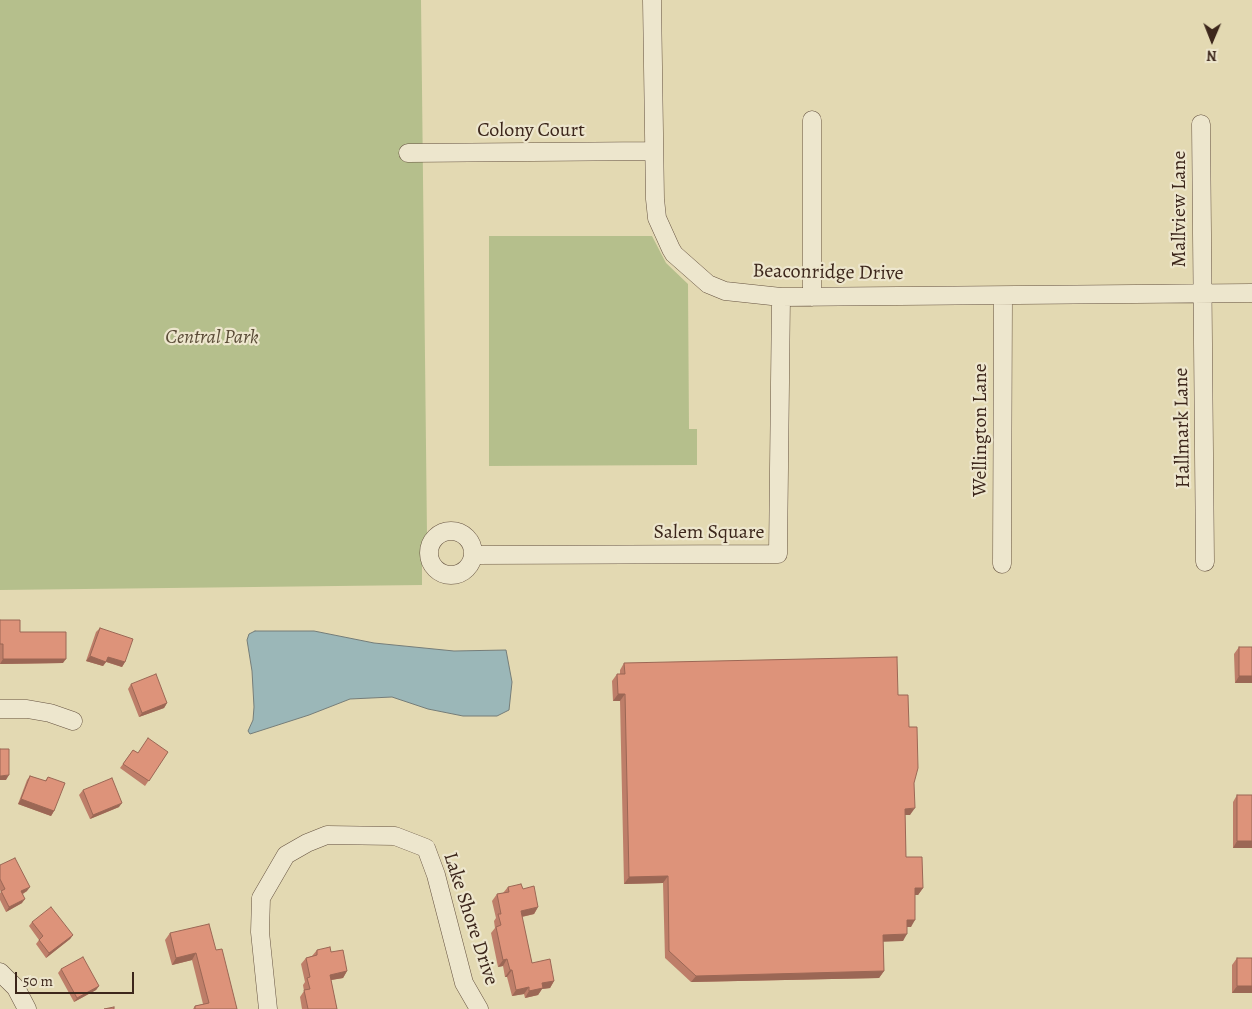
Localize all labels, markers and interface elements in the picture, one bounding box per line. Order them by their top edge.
north arrow [1187,15,1237,65]
text: N [1206,46,1217,65]
street label: Colony Court [477,119,585,143]
street label: Mallview Lane [1168,151,1192,267]
street label: Beaconridge Drive [752,260,904,286]
park label: Central Park [165,326,259,350]
street label: Wellington Lane [969,363,993,497]
street label: Hallmark Lane [1170,367,1196,489]
street label: Salem Square [653,521,765,545]
street label: Lake Shore Drive [437,850,503,988]
scale bar [18,962,136,994]
text: 50 m [23,971,53,991]

